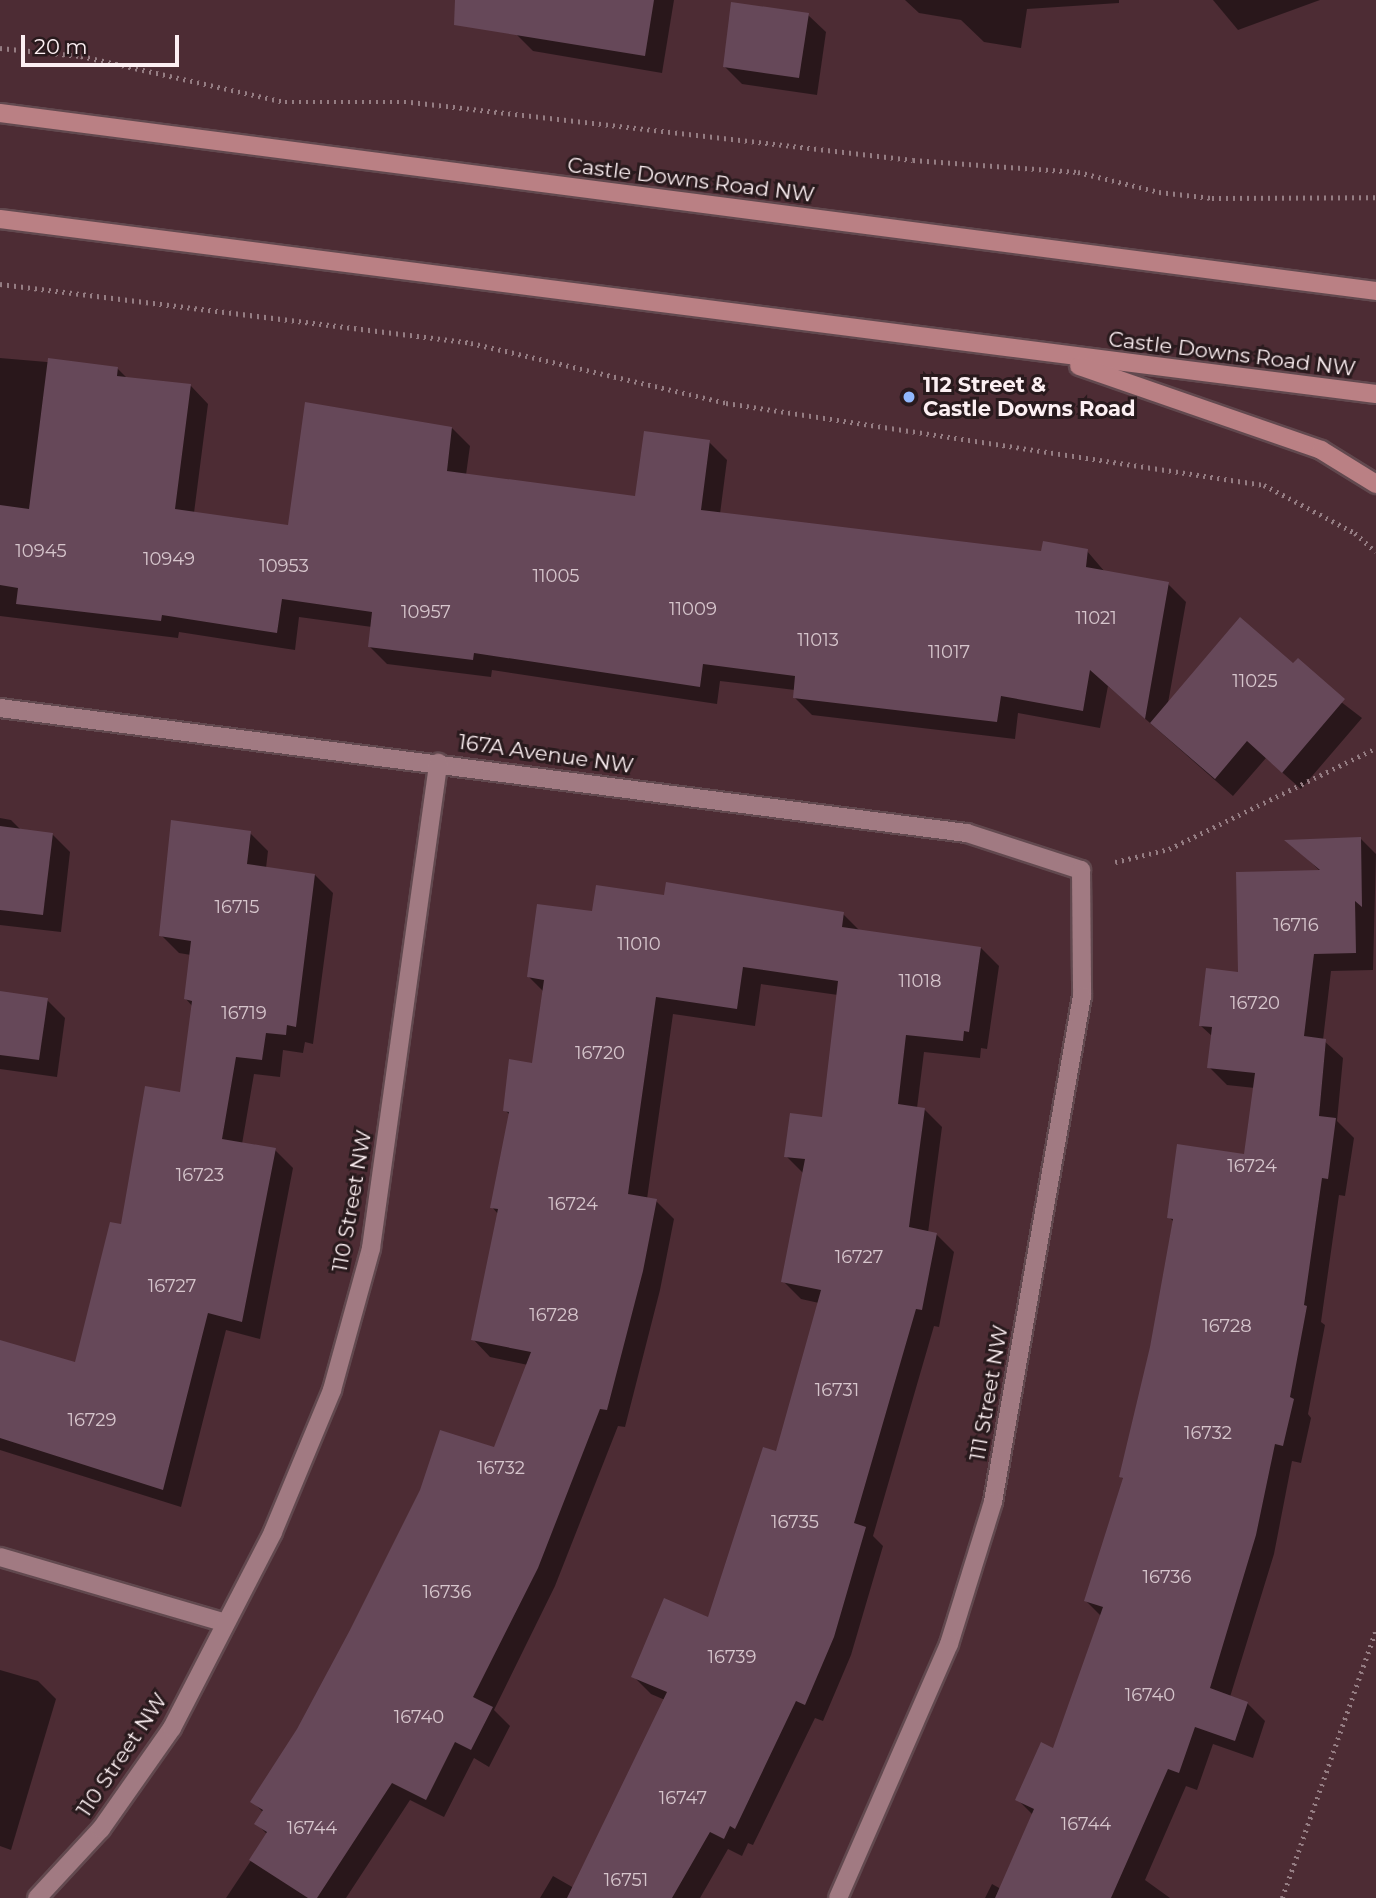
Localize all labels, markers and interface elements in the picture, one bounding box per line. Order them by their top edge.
scale bar [24,21,182,65]
text: 20 m [34,34,88,59]
street label: Castle Downs Road NW [566,152,816,208]
street label: Castle Downs Road NW [1107,326,1357,382]
place label: 112 Street & Castle Downs Road [923,372,1136,422]
marker: 112 Street & Castle Downs Road [901,389,917,405]
house number: 10945 [15,540,67,562]
house number: 10949 [143,548,195,570]
house number: 10953 [259,555,309,577]
house number: 11005 [532,565,580,587]
house number: 11009 [669,598,717,620]
house number: 10957 [401,601,451,623]
house number: 11021 [1075,607,1117,629]
house number: 11013 [797,629,839,651]
house number: 11017 [928,641,970,663]
house number: 11025 [1232,670,1278,692]
street label: 167A Avenue NW [457,729,635,779]
house number: 16715 [215,896,259,918]
house number: 16716 [1273,914,1319,936]
house number: 11010 [617,933,661,955]
house number: 11018 [899,970,941,992]
house number: 16720 [1230,992,1280,1014]
house number: 16719 [221,1002,267,1024]
house number: 16720 [575,1042,625,1064]
street label: 110 Street NW [327,1128,377,1274]
house number: 16724 [1227,1155,1277,1177]
house number: 16723 [176,1164,224,1186]
house number: 16724 [548,1193,598,1215]
house number: 16727 [835,1246,883,1268]
house number: 16727 [148,1275,196,1297]
house number: 16728 [529,1304,579,1326]
house number: 16728 [1202,1315,1252,1337]
street label: 111 Street NW [965,1323,1013,1463]
house number: 16731 [815,1379,859,1401]
house number: 16729 [67,1409,117,1431]
house number: 16732 [1184,1422,1232,1444]
house number: 16732 [477,1457,525,1479]
house number: 16735 [771,1511,819,1533]
house number: 16736 [1143,1566,1191,1588]
house number: 16736 [423,1581,471,1603]
house number: 16739 [708,1646,756,1668]
house number: 16740 [1125,1684,1175,1706]
street label: 110 Street NW [71,1688,173,1822]
house number: 16740 [394,1706,444,1728]
house number: 16747 [659,1787,707,1809]
house number: 16744 [1061,1813,1111,1835]
house number: 16744 [287,1817,337,1839]
house number: 16751 [604,1869,648,1891]

